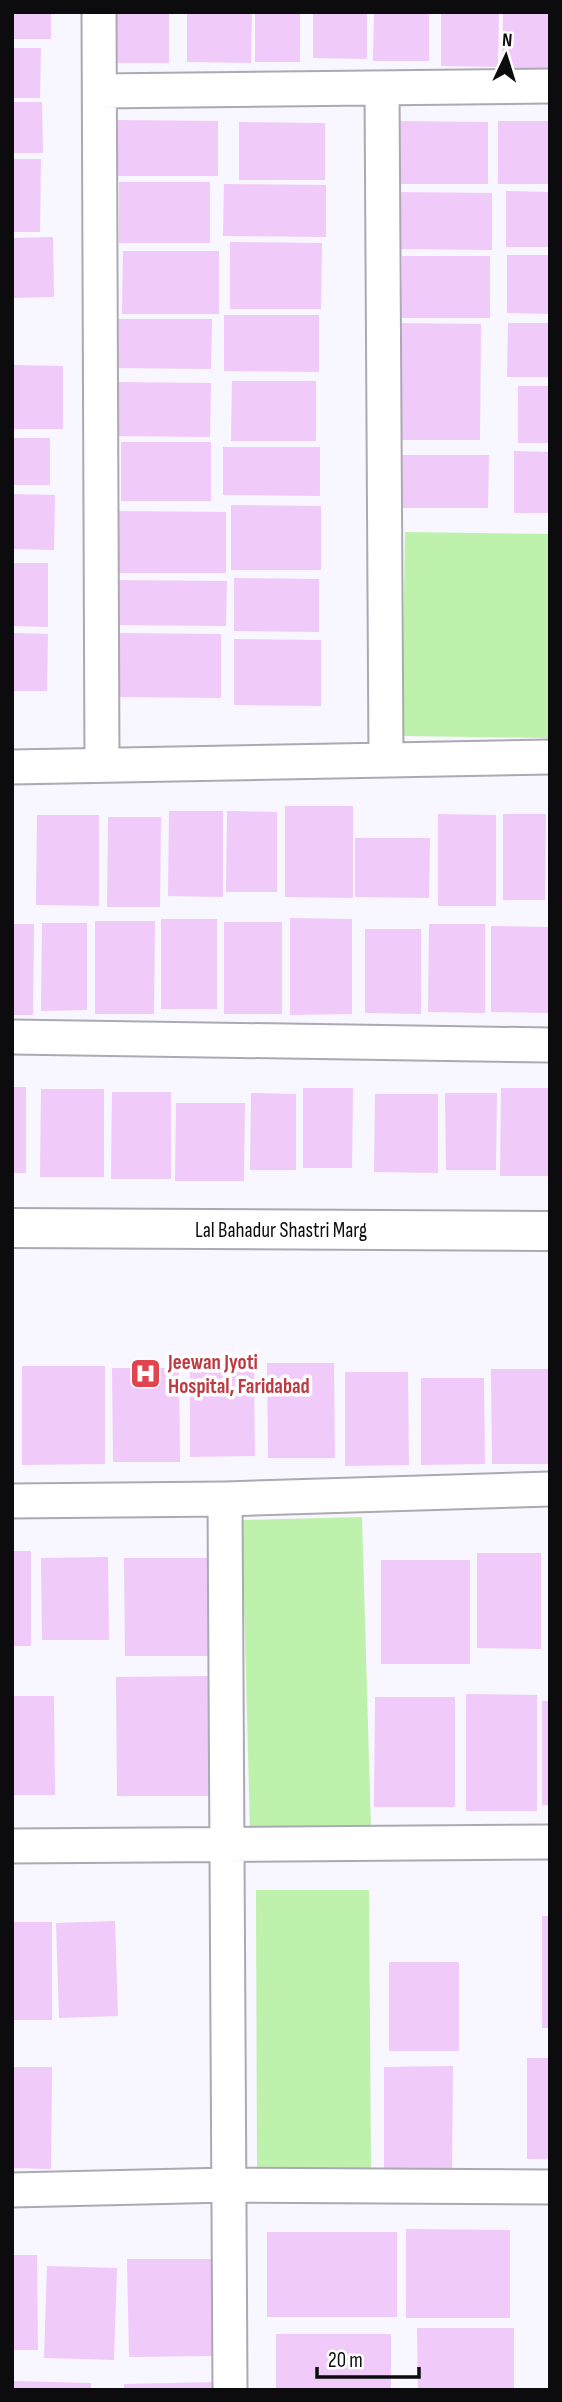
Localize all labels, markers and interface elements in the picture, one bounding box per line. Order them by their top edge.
north arrow [471,21,541,91]
text: N [501,29,513,52]
street label: Lal Bahadur Shastri Marg [195,1218,367,1243]
place label: Jeewan Jyoti Hospital, Faridabad [167,1350,310,1399]
hospital icon: Jeewan Jyoti Hospital, Faridabad [128,1357,162,1391]
scale bar [317,2336,419,2380]
text: 20 m [328,2348,363,2373]

